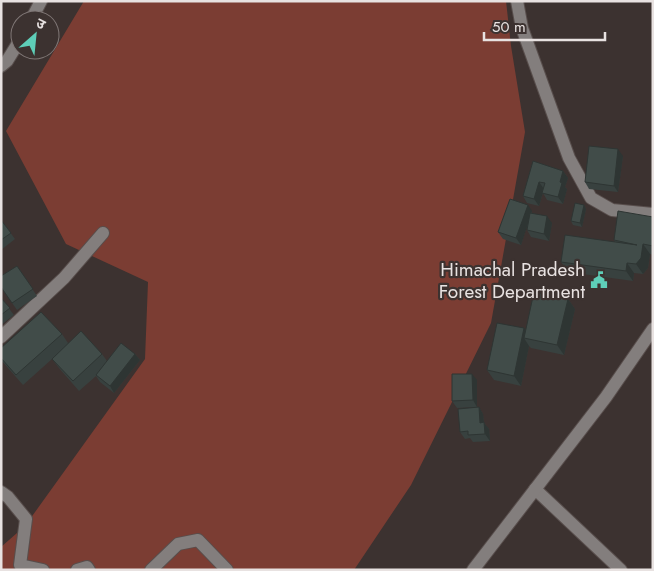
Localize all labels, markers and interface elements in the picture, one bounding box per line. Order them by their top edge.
north arrow [10,10,60,60]
scale bar [484,10,605,42]
text: उ [33,13,50,35]
text: 50 m [492,16,526,38]
place label: Himachal Pradesh Forest Department [439,256,585,305]
public building icon: Himachal Pradesh Forest Department [589,270,609,290]

